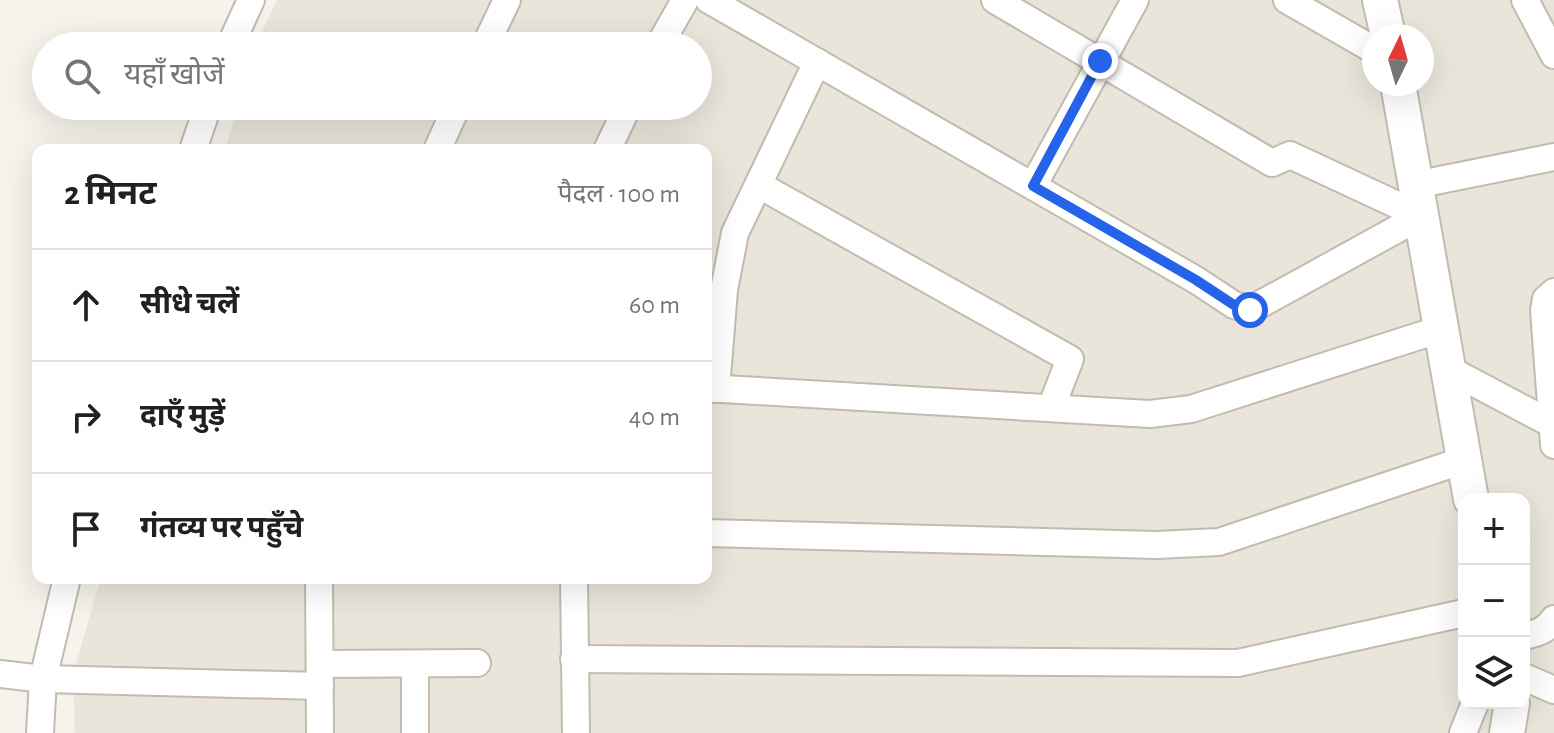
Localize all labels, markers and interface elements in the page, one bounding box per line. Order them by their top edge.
north arrow [1362,24,1434,96]
search box [32,32,712,120]
route end [1082,43,1118,79]
icon: search [60,54,104,98]
text: यहाँ खोजें [124,60,225,90]
text: 2 मिनट [64,177,157,211]
text: पैदल · 100 m [558,181,680,207]
icon: ahead [64,283,108,327]
text: सीधे चलें [140,289,239,319]
text: 60 m [629,292,680,318]
route start [1232,292,1268,328]
icon: right [64,395,108,439]
text: दाएँ मुड़ें [140,401,225,431]
text: 40 m [629,404,680,430]
map controls [1458,493,1530,709]
button: + [1458,493,1530,565]
icon: arrive [64,507,108,551]
text: गंतव्य पर पहुँचे [140,513,303,543]
button: − [1458,565,1530,637]
button: layers [1458,637,1530,709]

